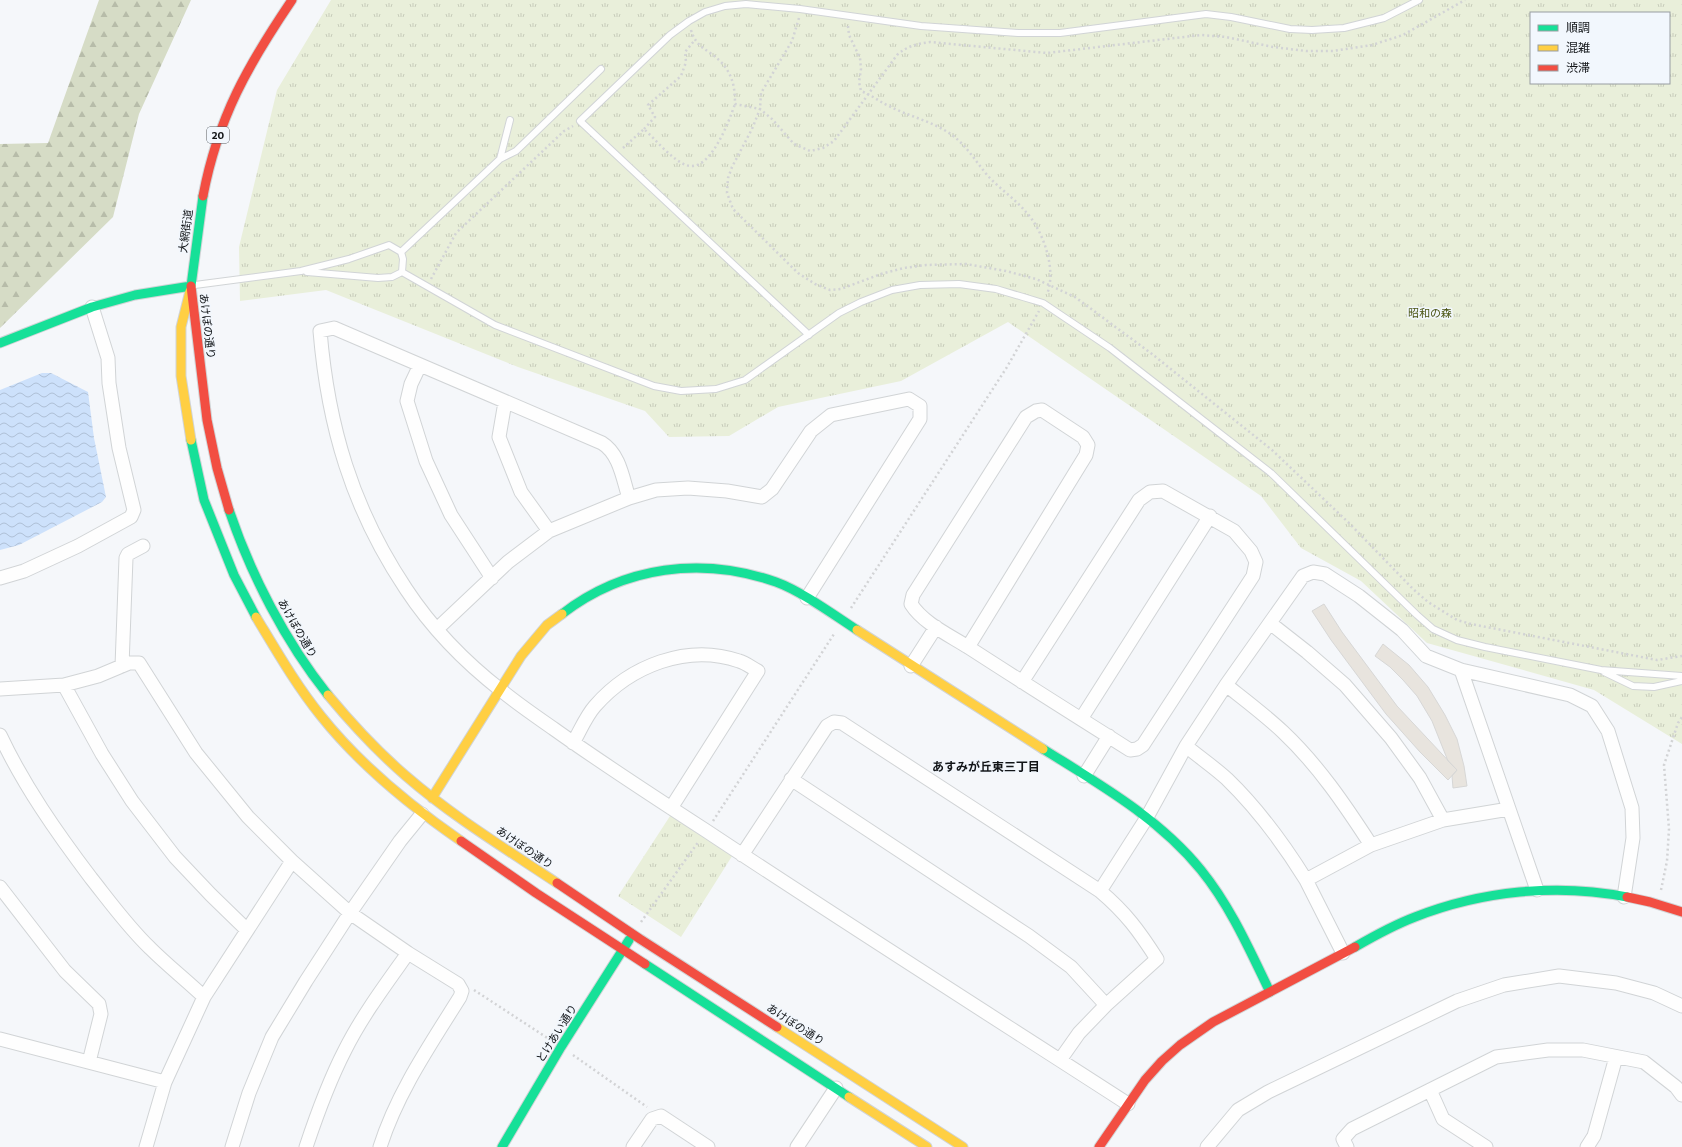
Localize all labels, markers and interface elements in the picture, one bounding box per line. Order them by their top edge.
legend [1530,12,1670,84]
text: 順調 [1566,20,1590,34]
text: 混雑 [1566,40,1590,54]
text: 渋滞 [1566,60,1590,74]
road number: 20 [207,127,229,143]
street label: 大網街道 [176,208,194,254]
street label: あけぼの通り [198,292,218,360]
park label: 昭和の森 [1408,306,1452,319]
street label: あけぼの通り [276,596,320,660]
district label: あすみが丘東三丁目 [932,759,1040,773]
street label: あけぼの通り [494,823,556,871]
street label: あけぼの通り [765,1001,827,1047]
street label: とけあい通り [533,1002,579,1064]

